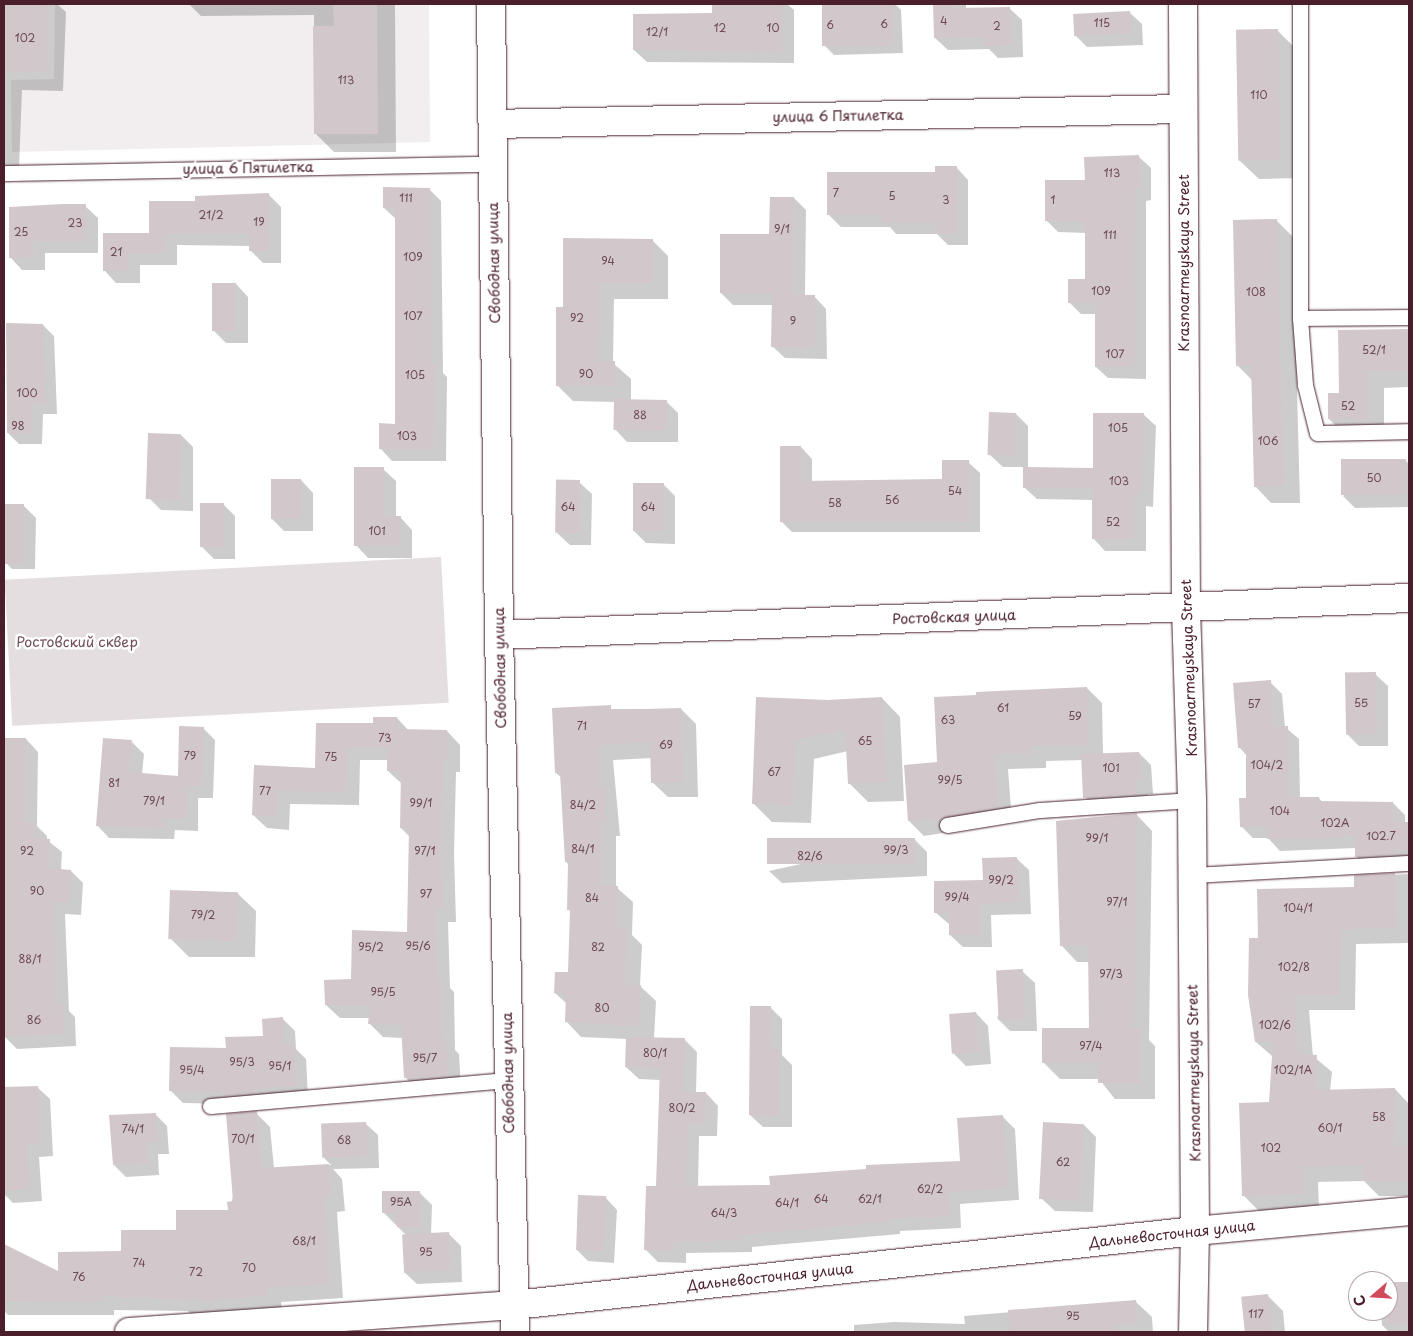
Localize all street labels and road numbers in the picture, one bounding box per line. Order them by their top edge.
street label: улица 6 Пятилетка [772,106,904,126]
street label: улица 6 Пятилетка [182,158,314,178]
street label: Krasnoarmeyskaya Street [1176,174,1192,352]
street label: Свободная улица [485,202,503,324]
street label: Krasnoarmeyskaya Street [1177,579,1201,757]
street label: Ростовская улица [891,606,1017,628]
street label: Свободная улица [491,607,509,729]
street label: Krasnoarmeyskaya Street [1184,984,1204,1162]
street label: Свободная улица [499,1012,517,1134]
street label: Дальневосточная улица [1088,1217,1256,1251]
street label: Дальневосточная улица [686,1260,854,1294]

